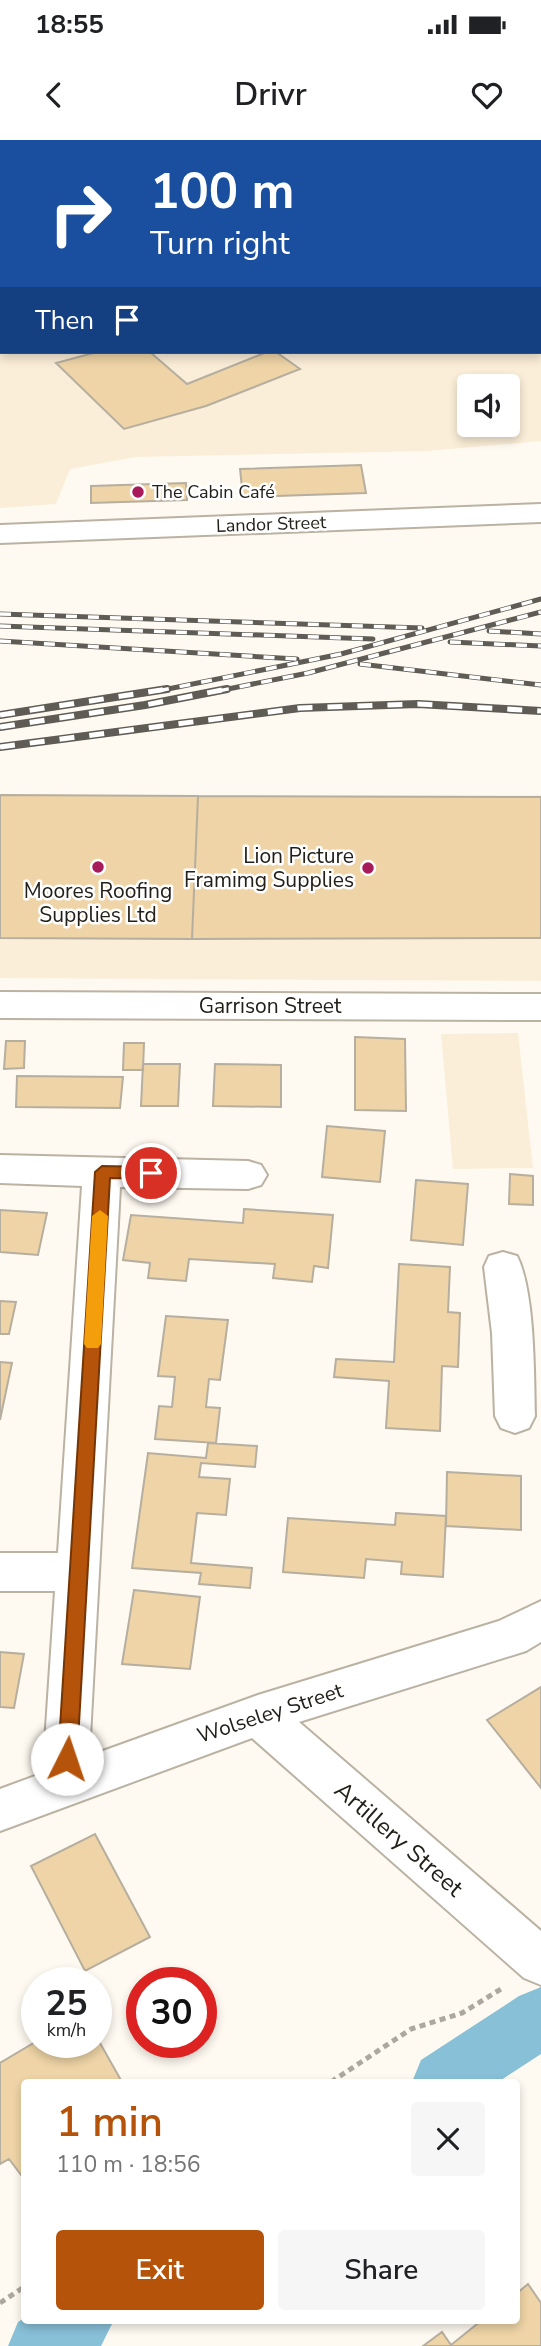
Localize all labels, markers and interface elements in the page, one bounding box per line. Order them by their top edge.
text: 18:55 [35,7,104,42]
text: Drivr [234,73,307,116]
icon: back [35,76,73,114]
icon: heart [468,76,506,114]
text: 100 m [150,158,294,225]
icon: right [35,168,126,259]
text: Turn right [150,222,290,265]
icon: arrive [108,301,146,339]
text: Then [35,303,94,338]
map controls [457,374,520,437]
button: sound [457,374,520,437]
place label: The Cabin Café [152,480,275,504]
marker: The Cabin Café [130,484,146,500]
street label: Landor Street [215,510,327,538]
place label: Lion Picture Framimg Supplies [184,842,354,894]
marker: Moores Roofing Supplies Ltd [90,859,106,875]
marker: Lion Picture Framimg Supplies [360,860,376,876]
place label: Moores Roofing Supplies Ltd [24,877,172,929]
street label: Garrison Street [199,992,342,1020]
pin [121,1143,181,1203]
icon: arrive [132,1154,170,1192]
street label: Wolseley Street [194,1676,347,1750]
position arrow [30,1722,104,1796]
street label: Artillery Street [328,1774,471,1904]
speed limit sign: 30 [126,1967,217,2058]
text: 25 [45,1980,88,2027]
text: km/h [47,2018,86,2042]
text: 1 min [56,2094,163,2151]
button: close [411,2102,485,2176]
text: 110 m · 18:56 [56,2149,201,2180]
button: Exit [56,2230,264,2310]
button: Share [278,2230,485,2310]

